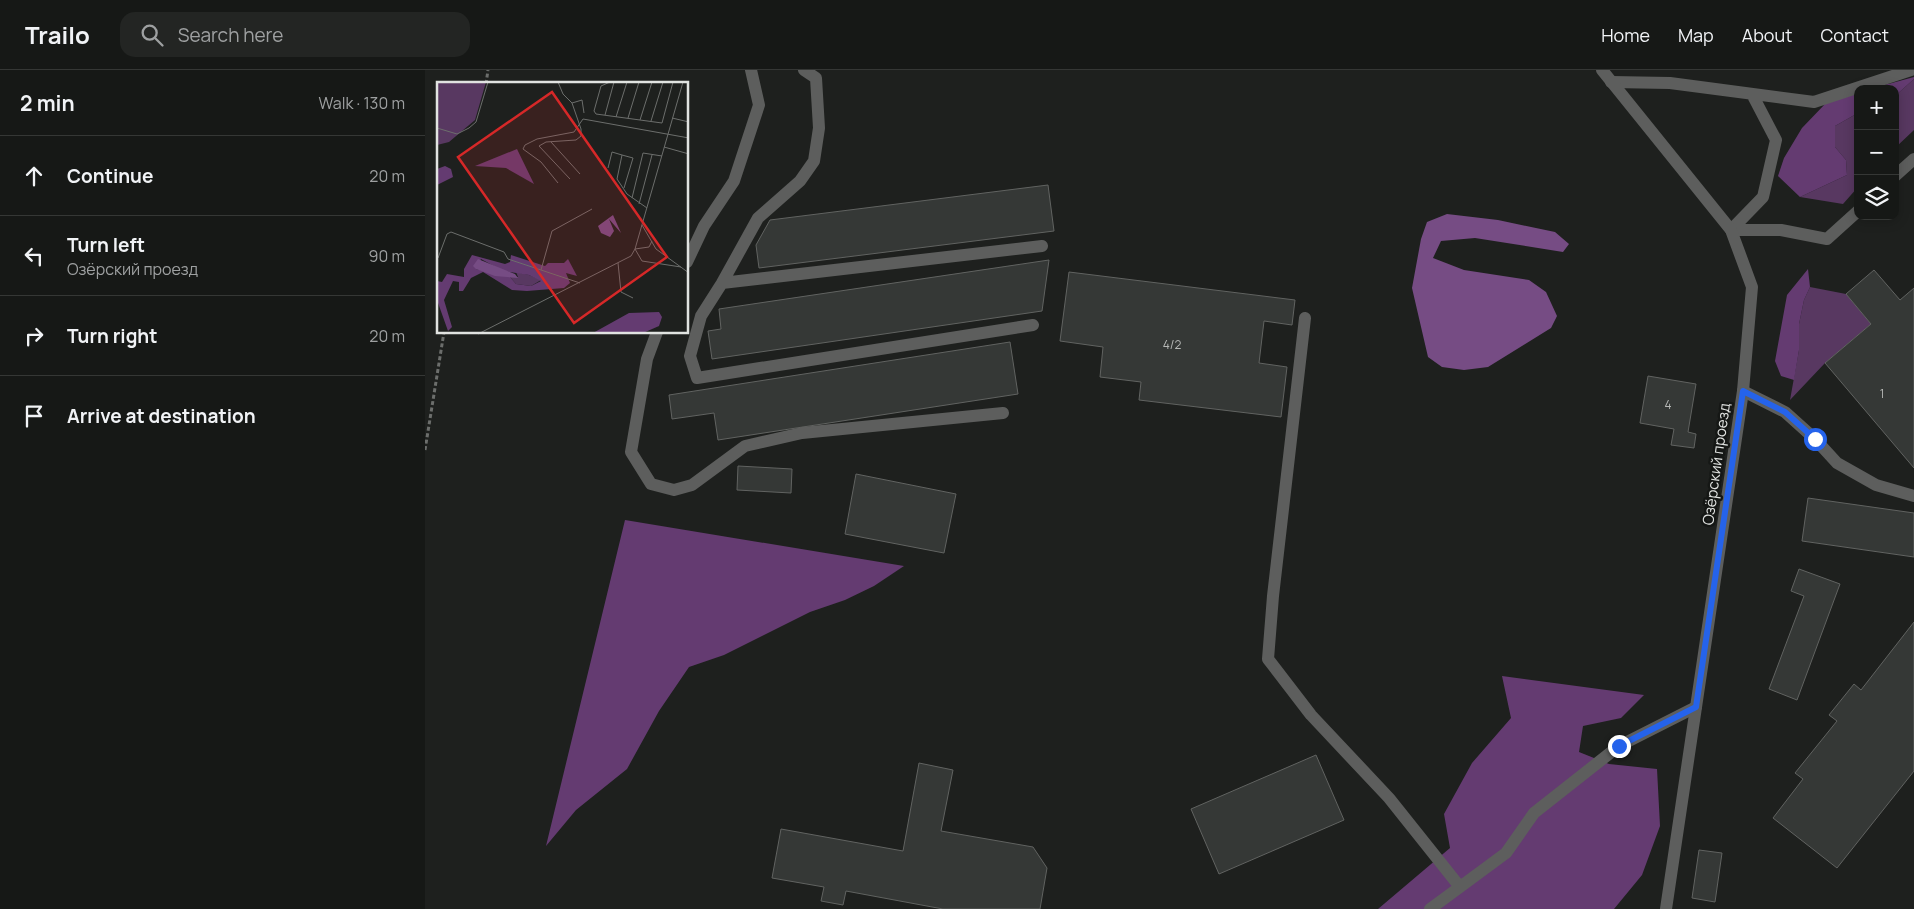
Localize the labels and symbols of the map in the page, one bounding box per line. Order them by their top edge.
inset map [437,82,689,334]
house number: 4/2 [1163,336,1181,353]
house number: 1 [1880,385,1884,402]
house number: 4 [1664,396,1672,413]
street label: Озёрский проезд [1697,402,1735,526]
route start [1804,428,1827,451]
route end [1608,735,1631,758]

